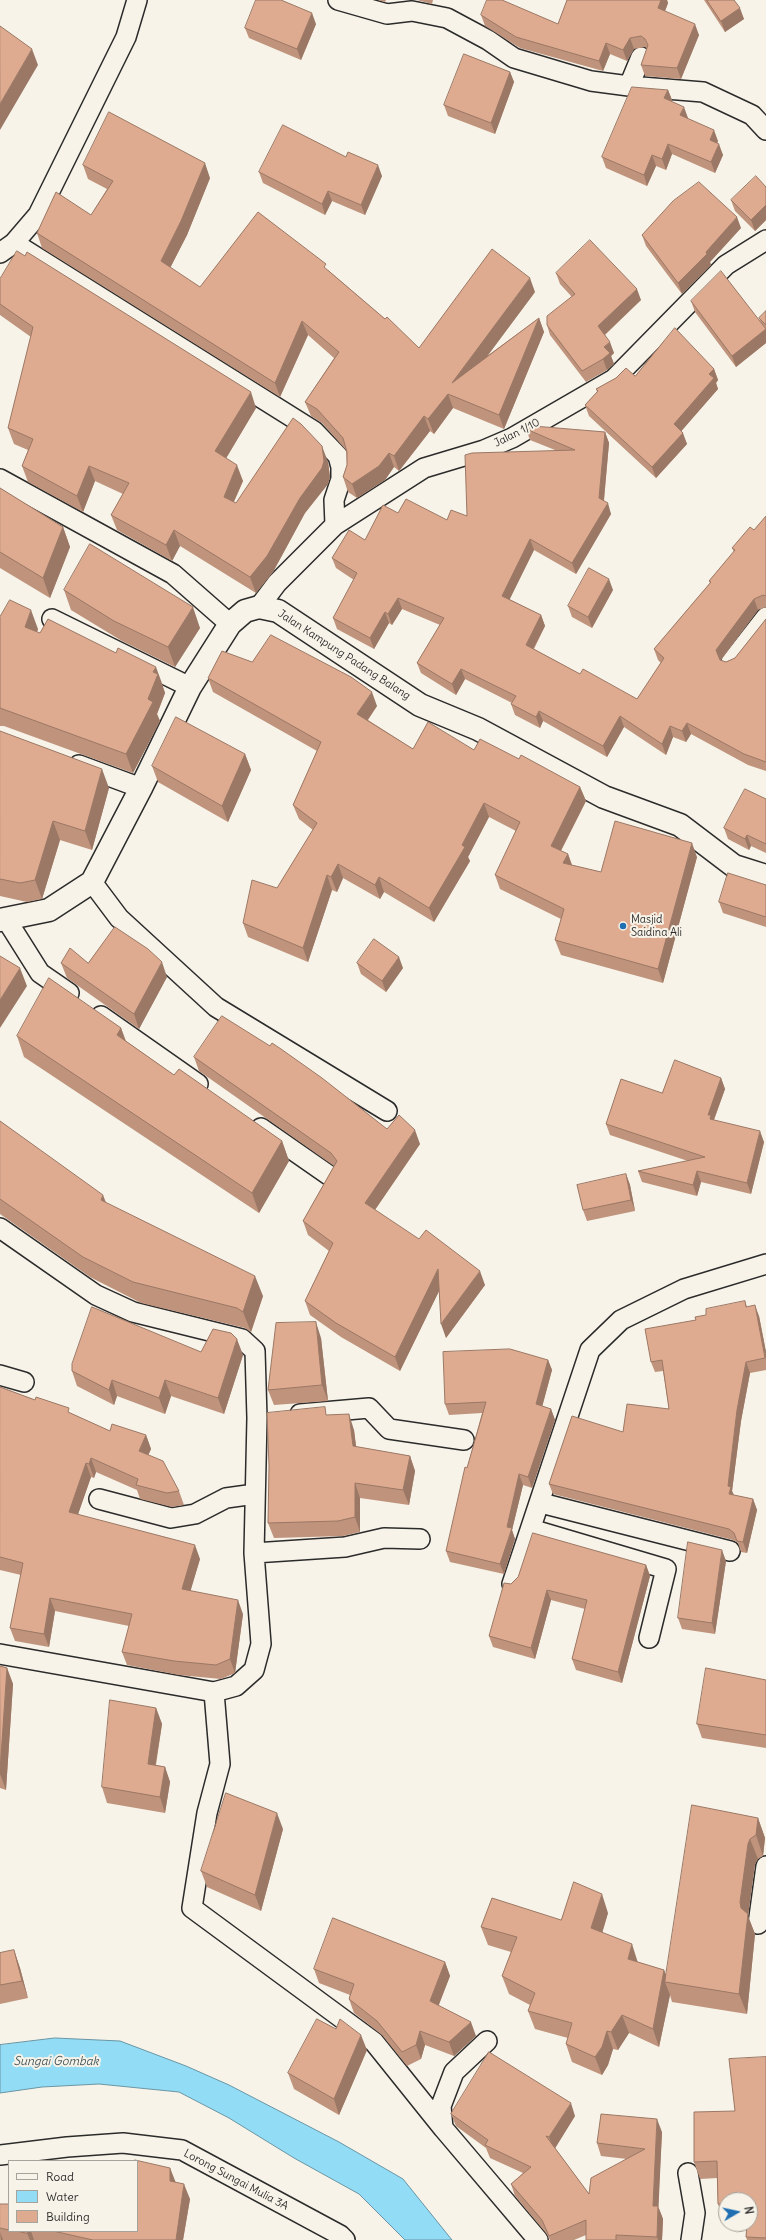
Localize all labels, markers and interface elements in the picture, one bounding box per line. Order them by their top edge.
street label: Jalan 1/10 [492,416,542,450]
street label: Jalan Kampung Padang Balang [275,607,413,703]
place label: Masjid Saidina Ali [631,913,682,939]
marker: Masjid Saidina Ali [618,921,628,931]
water label: Sungai Gombak [13,2055,99,2069]
street label: Lorong Sungai Mulia 3A [181,2147,291,2213]
legend [8,2160,138,2232]
text: Road [46,2169,74,2184]
text: Water [46,2189,79,2204]
north arrow [718,2192,758,2232]
text: N [741,2205,756,2215]
text: Building [46,2209,90,2224]

